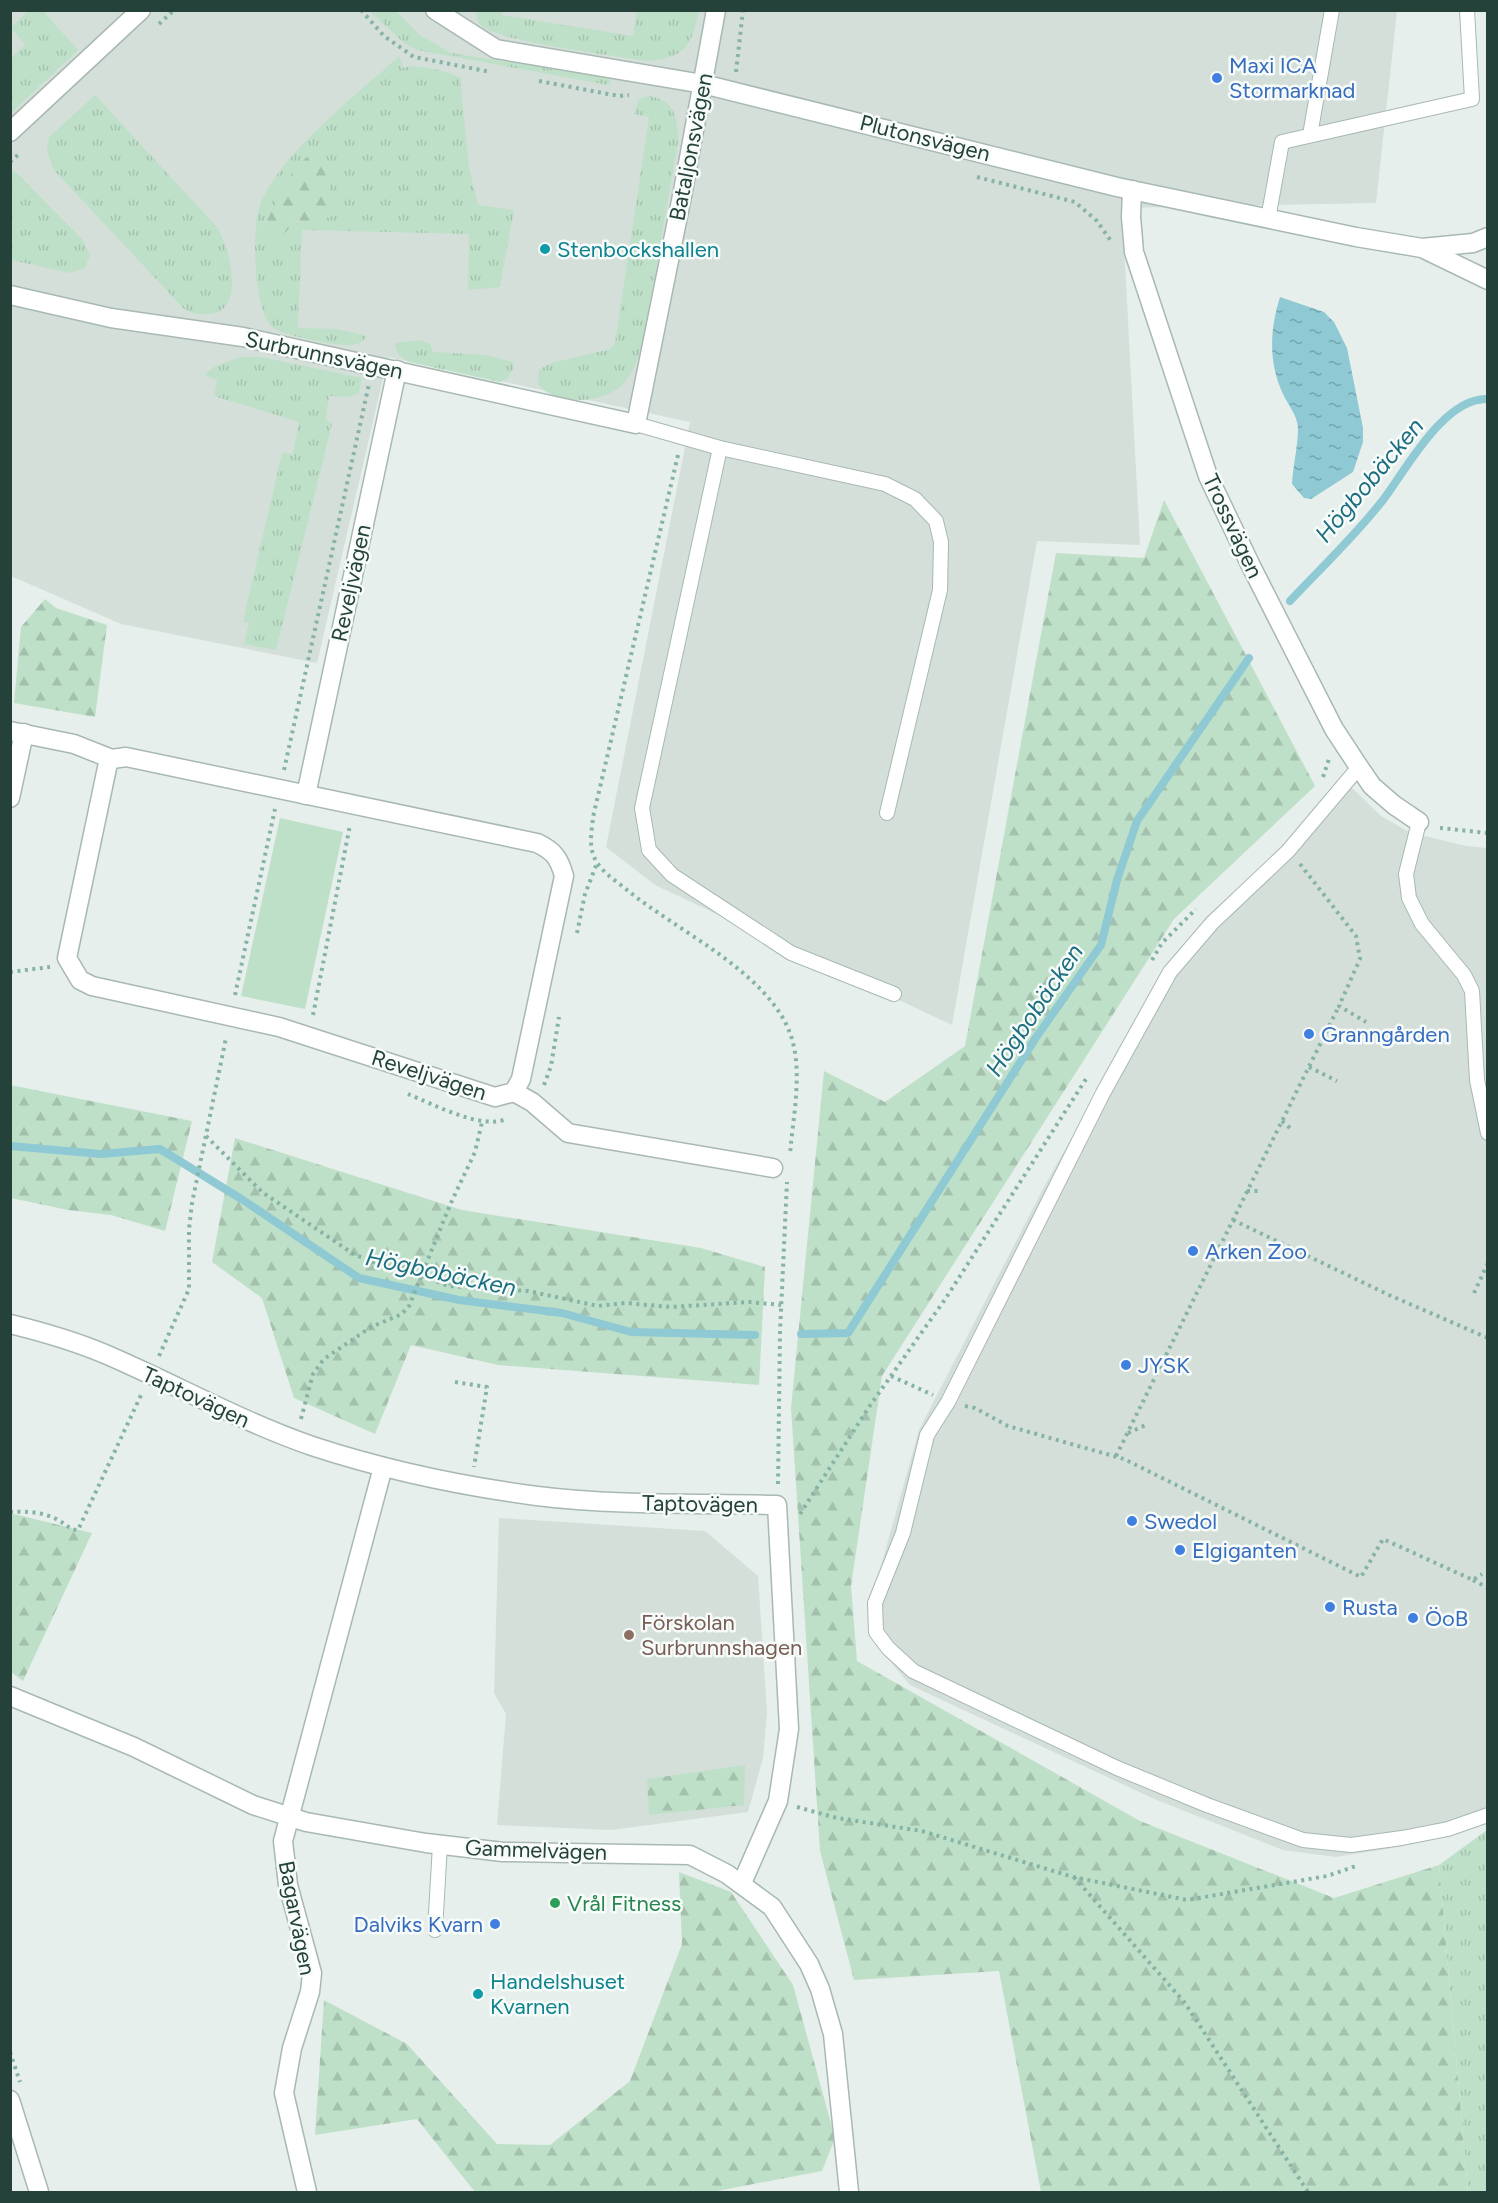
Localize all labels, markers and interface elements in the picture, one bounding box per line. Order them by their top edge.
place label: Maxi ICA Stormarknad [1229,52,1355,104]
street label: Bataljonsvägen [663,71,719,223]
marker: Maxi ICA Stormarknad [1210,71,1224,85]
street label: Plutonsvägen [857,109,993,167]
place label: Stenbockshallen [557,236,719,263]
marker: Stenbockshallen [538,242,552,256]
street label: Surbrunnsvägen [243,325,405,385]
water label: Högbobäcken [1309,412,1429,548]
street label: Trossvägen [1197,470,1269,582]
street label: Reveljvägen [325,522,377,644]
water label: Högbobäcken [979,938,1089,1082]
place label: Granngården [1321,1021,1450,1048]
marker: Granngården [1302,1027,1316,1041]
street label: Reveljvägen [368,1044,490,1106]
place label: Arken Zoo [1205,1238,1307,1265]
water label: Högbobäcken [363,1242,519,1302]
marker: Arken Zoo [1186,1244,1200,1258]
place label: JYSK [1138,1352,1190,1379]
marker: JYSK [1119,1358,1133,1372]
street label: Taptovägen [138,1360,254,1434]
street label: Taptovägen [642,1489,758,1519]
place label: Swedol [1144,1508,1217,1535]
marker: Swedol [1125,1514,1139,1528]
place label: Elgiganten [1192,1537,1297,1564]
marker: Elgiganten [1173,1543,1187,1557]
place label: Rusta [1342,1594,1398,1621]
marker: Rusta [1323,1600,1337,1614]
place label: ÖoB [1425,1605,1468,1632]
place label: Förskolan Surbrunnshagen [641,1609,802,1661]
marker: ÖoB [1406,1611,1420,1625]
marker: Förskolan Surbrunnshagen [622,1628,636,1642]
street label: Gammelvägen [465,1834,607,1866]
street label: Bagarvägen [273,1858,321,1978]
place label: Vrål Fitness [567,1890,681,1917]
marker: Vrål Fitness [548,1896,562,1910]
place label: Dalviks Kvarn [354,1911,483,1938]
marker: Dalviks Kvarn [488,1917,502,1931]
place label: Handelshuset Kvarnen [490,1968,625,2020]
marker: Handelshuset Kvarnen [471,1987,485,2001]

